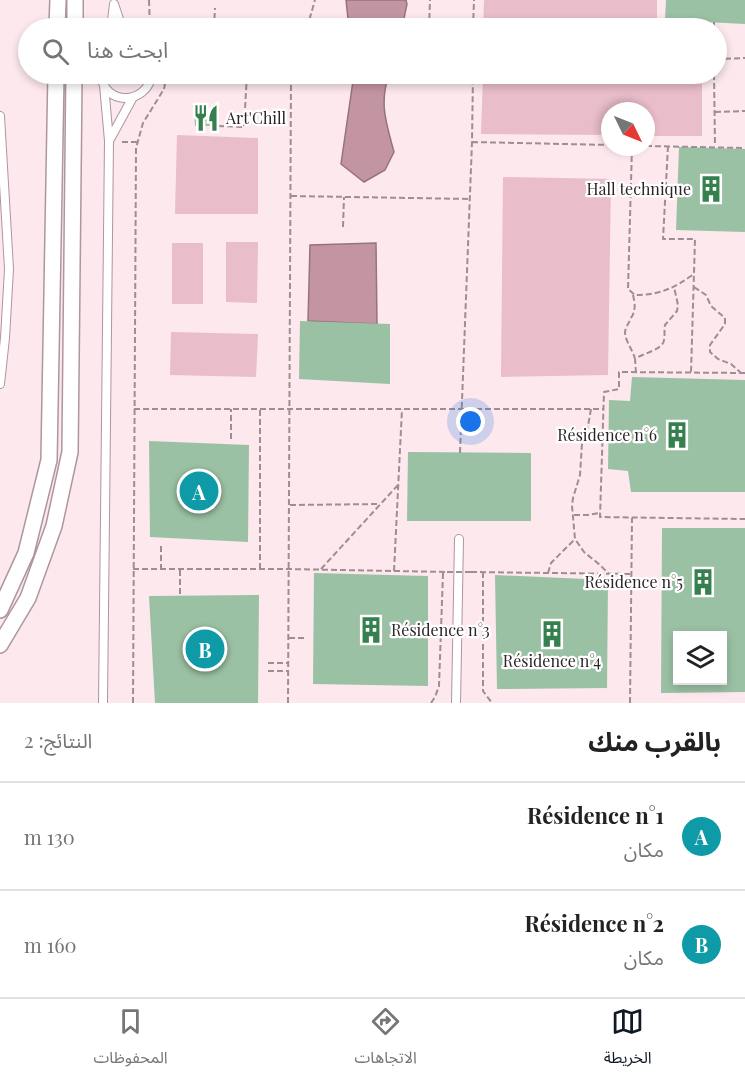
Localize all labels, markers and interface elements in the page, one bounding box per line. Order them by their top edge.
search box [18,18,727,84]
text: ابحث هنا [87,34,168,64]
icon: search [39,35,72,68]
north arrow [601,102,655,156]
restaurant icon: Art'Chill [191,103,221,133]
place label: Art'Chill [225,107,287,128]
building icon: Hall technique [696,174,726,204]
place label: Hall technique [586,178,691,199]
your location [456,407,485,436]
building icon: Résidence n°6 [662,420,692,450]
place label: Résidence n°6 [557,424,657,445]
pin: A [180,468,218,514]
building icon: Résidence n°5 [688,567,718,597]
place label: Résidence n°5 [584,571,683,592]
building icon: Résidence n°3 [356,615,386,645]
place label: Résidence n°3 [391,619,490,640]
building icon: Résidence n°4 [537,619,567,649]
pin: B [186,626,224,672]
map controls [673,631,727,685]
button: layers [673,631,727,685]
place label: Résidence n°4 [503,650,601,671]
text: بالقرب منك [588,723,721,758]
text: النتائج: 2 [24,726,92,753]
text: Résidence n°1 [527,800,664,830]
text: 130 m [24,823,75,850]
text: A [695,823,708,850]
text: مكان [624,835,664,862]
text: Résidence n°2 [525,908,664,938]
text: 160 m [24,931,77,958]
text: B [695,931,708,958]
text: مكان [624,943,664,970]
tab: المحفوظات [93,1005,168,1075]
tab: الاتجاهات [354,1005,417,1075]
tab: الخريطة [604,1005,652,1075]

